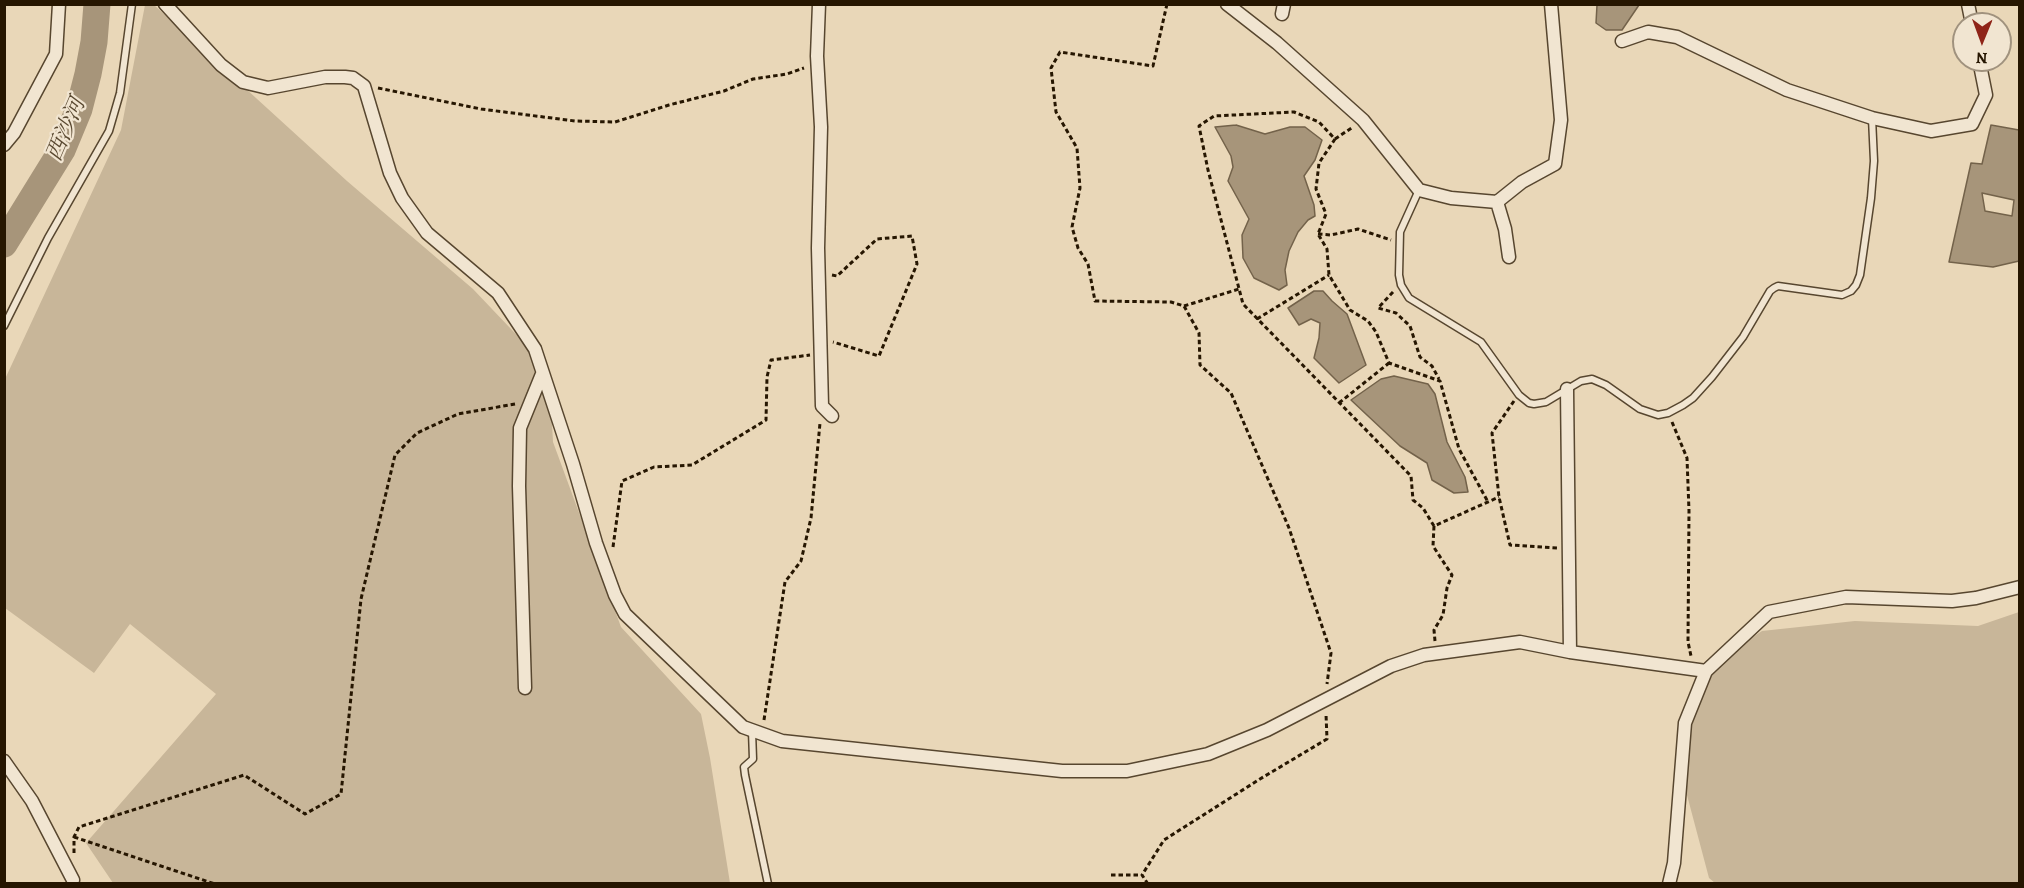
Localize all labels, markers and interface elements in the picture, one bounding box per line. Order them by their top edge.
north arrow [1952,12,2012,72]
text: N [1976,47,1988,69]
water label: 西沙河 [42,94,92,166]

